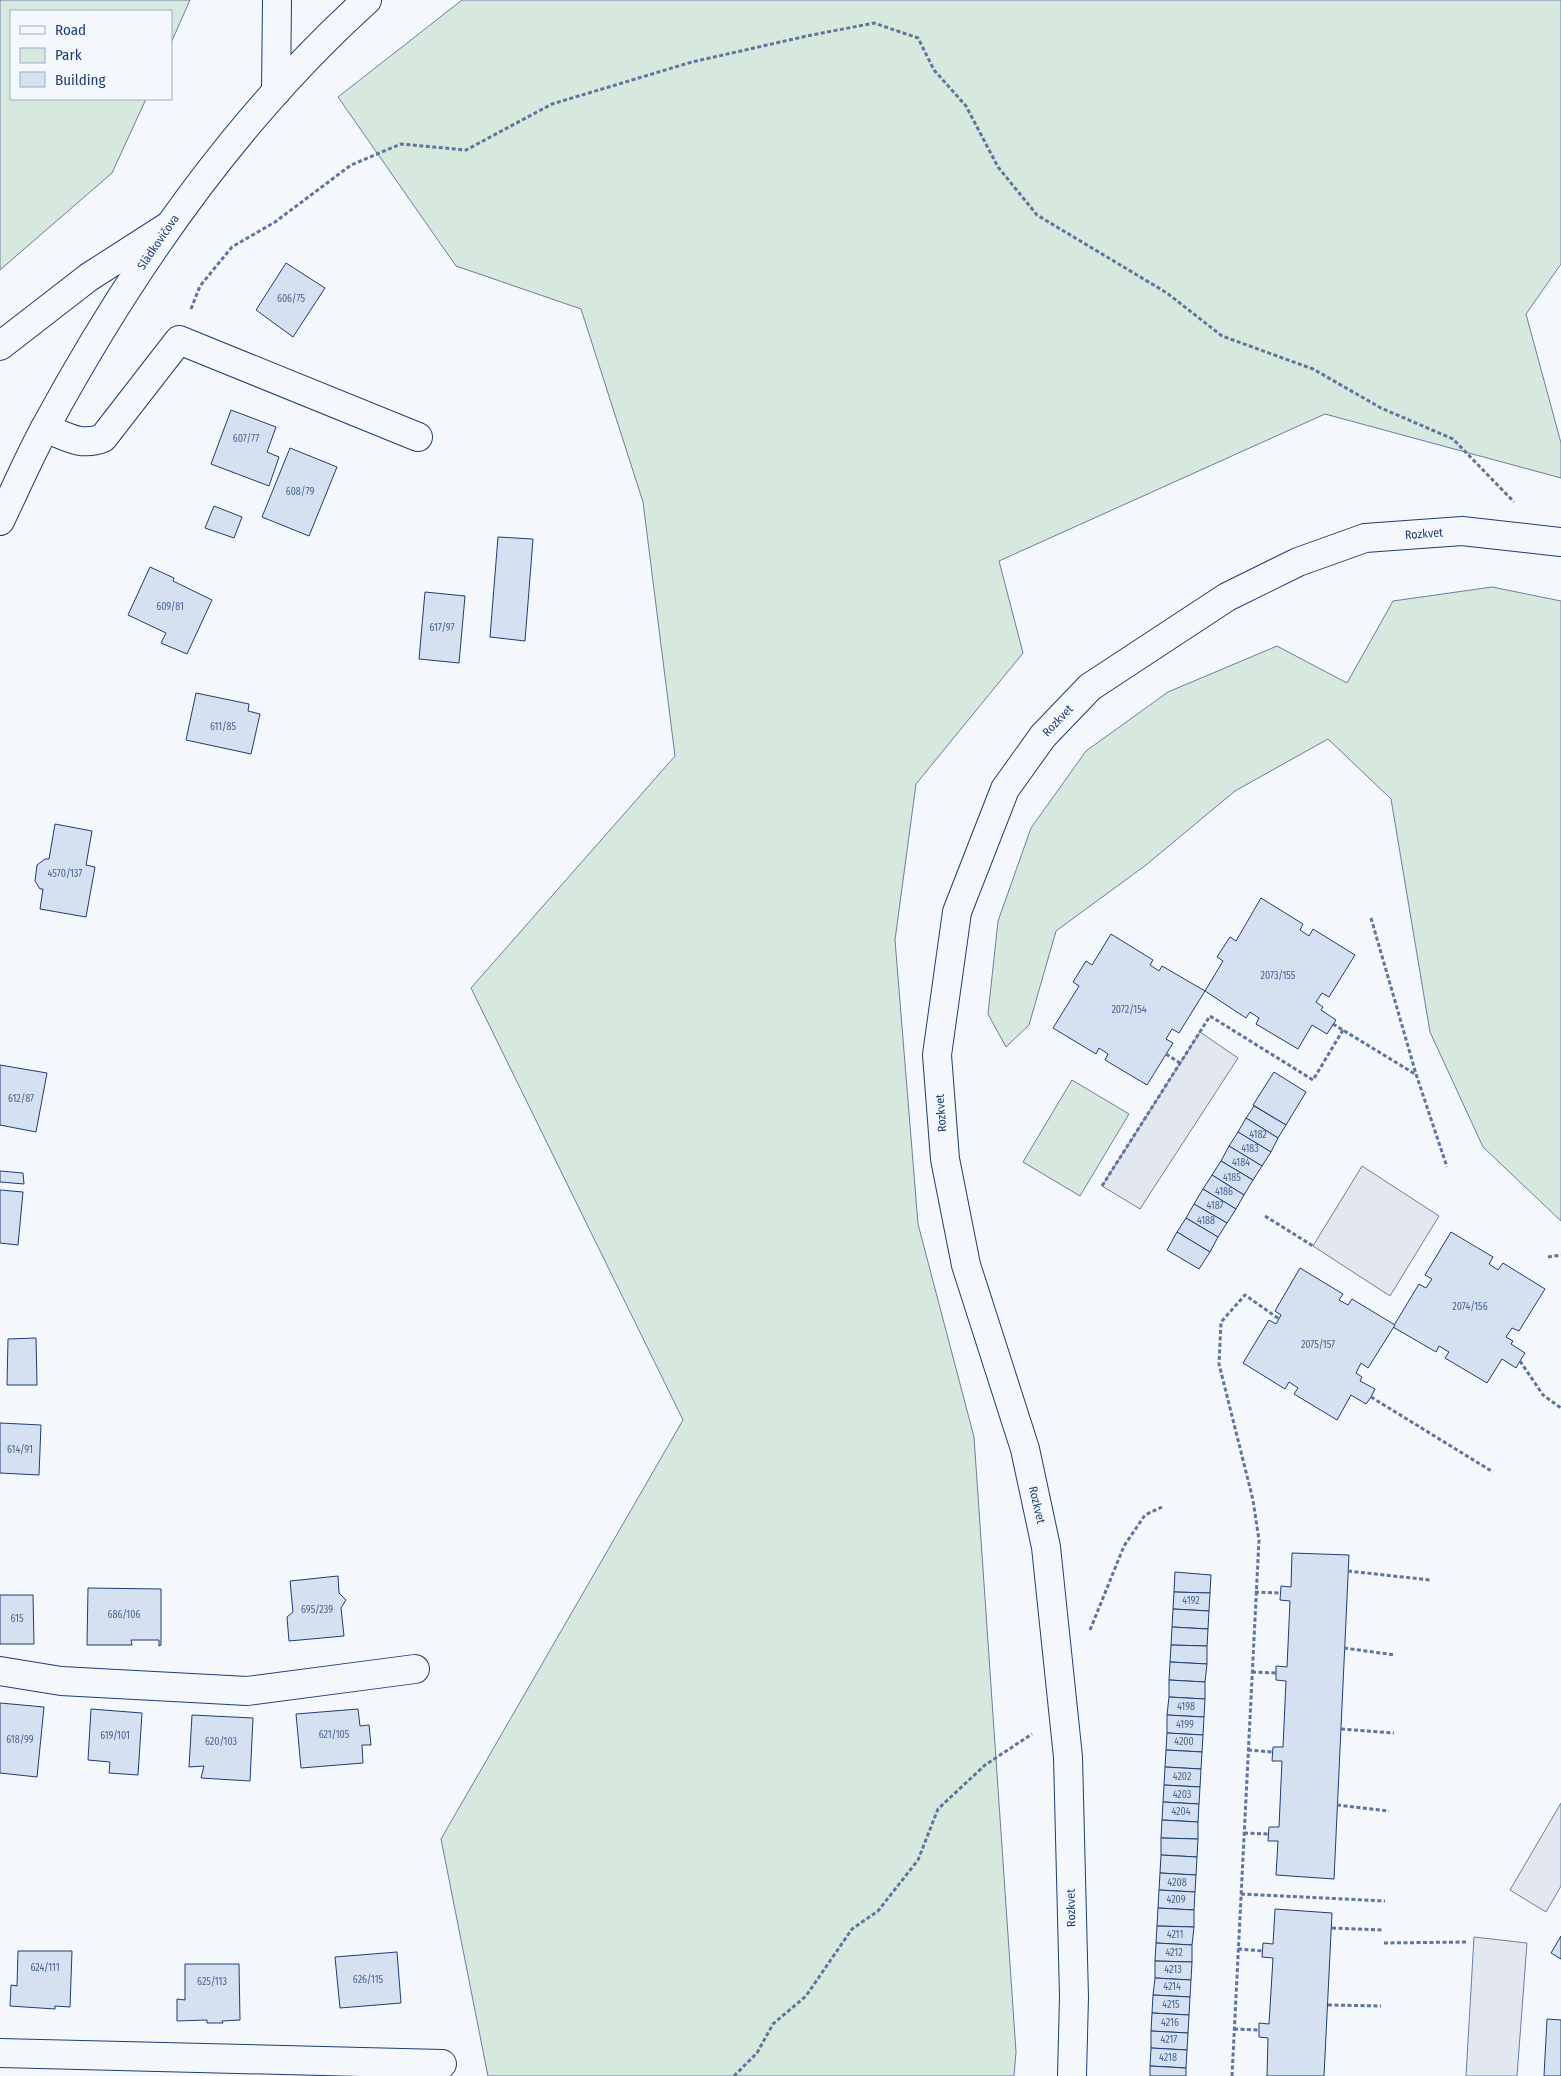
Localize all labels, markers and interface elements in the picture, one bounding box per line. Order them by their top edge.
legend [10,10,172,100]
text: Road [55,21,86,39]
text: Park [55,46,82,64]
text: Building [55,71,106,89]
street label: Sládkovičova [134,212,182,272]
house number: 606/75 [277,293,305,305]
house number: 607/77 [233,433,259,445]
house number: 608/79 [286,486,314,498]
street label: Rozkvet [1404,525,1444,542]
house number: 609/81 [156,601,184,613]
house number: 617/97 [429,622,455,634]
street label: Rozkvet [1039,702,1076,739]
house number: 611/85 [210,721,236,733]
house number: 4570/137 [48,868,82,880]
house number: 2073/155 [1261,970,1296,982]
house number: 2072/154 [1111,1004,1147,1016]
house number: 612/87 [8,1093,34,1105]
street label: Rozkvet [933,1093,949,1132]
house number: 4182 [1249,1129,1267,1141]
house number: 4183 [1241,1143,1259,1155]
house number: 4184 [1232,1157,1250,1169]
house number: 4185 [1223,1172,1241,1184]
house number: 4186 [1215,1186,1233,1198]
house number: 4187 [1206,1200,1224,1212]
house number: 4188 [1197,1215,1215,1227]
house number: 2074/156 [1452,1301,1488,1313]
house number: 2075/157 [1301,1339,1335,1351]
house number: 614/91 [7,1444,33,1456]
street label: Rozkvet [1026,1485,1048,1525]
house number: 4192 [1182,1595,1200,1607]
house number: 695/239 [301,1604,333,1616]
house number: 686/106 [108,1609,140,1621]
house number: 615 [11,1613,24,1625]
house number: 4198 [1177,1701,1195,1713]
house number: 4199 [1176,1719,1194,1731]
house number: 621/105 [319,1729,350,1741]
house number: 619/101 [100,1730,130,1742]
house number: 618/99 [6,1734,34,1746]
house number: 620/103 [205,1736,238,1748]
house number: 4200 [1174,1736,1194,1748]
house number: 4202 [1173,1771,1192,1783]
house number: 4203 [1173,1789,1192,1801]
house number: 4204 [1171,1806,1191,1818]
house number: 4208 [1167,1877,1187,1889]
street label: Rozkvet [1064,1889,1078,1927]
house number: 4209 [1166,1894,1186,1906]
house number: 4211 [1167,1929,1183,1941]
house number: 4212 [1165,1947,1183,1959]
house number: 624/111 [30,1962,60,1974]
house number: 4213 [1164,1964,1182,1976]
house number: 626/115 [353,1974,384,1986]
house number: 625/113 [197,1976,227,1988]
house number: 4214 [1163,1981,1181,1993]
house number: 4215 [1162,1999,1180,2011]
house number: 4216 [1161,2017,1179,2029]
house number: 4217 [1161,2034,1177,2046]
house number: 4218 [1159,2052,1177,2064]

